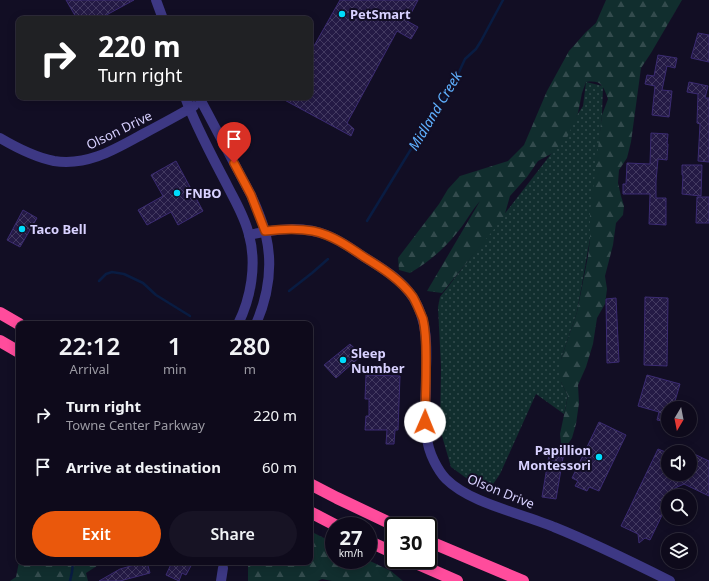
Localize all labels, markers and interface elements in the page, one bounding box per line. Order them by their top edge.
place label: PetSmart [350,5,411,23]
marker: PetSmart [337,9,347,19]
text: 220 m [98,27,181,65]
icon: right [32,32,84,84]
text: Turn right [98,63,182,87]
water label: Midland Creek [403,67,466,154]
street label: Olson Drive [83,106,155,154]
pin [217,122,251,163]
icon: arrive [223,128,245,150]
place label: FNBO [185,184,222,202]
marker: FNBO [172,188,182,198]
place label: Taco Bell [30,220,87,238]
marker: Taco Bell [17,224,27,234]
text: 22:12 [59,329,120,362]
text: 1 [168,329,182,362]
text: 280 [229,329,270,362]
place label: Sleep Number [351,344,405,377]
marker: Sleep Number [338,355,348,365]
text: Arrival [70,360,109,378]
text: min [163,360,186,378]
text: m [244,360,256,378]
text: Turn right [66,396,141,416]
position arrow [404,401,446,443]
north arrow [661,401,697,437]
map controls [661,401,697,569]
icon: right [32,404,54,426]
text: 220 m [253,405,297,425]
text: Towne Center Parkway [66,416,205,434]
place label: Papillion Montessori [518,441,591,474]
button: sound [661,445,697,481]
marker: Papillion Montessori [594,452,604,462]
icon: arrive [32,456,54,478]
text: Arrive at destination [66,457,221,477]
text: 60 m [262,457,297,477]
street label: Olson Drive [465,469,537,513]
button: search [661,489,697,525]
button: Exit [32,511,161,557]
button: Share [169,511,297,557]
speed limit sign: 30 [385,517,437,569]
text: 27 [340,524,362,551]
button: layers [661,533,697,569]
text: km/h [339,546,363,560]

